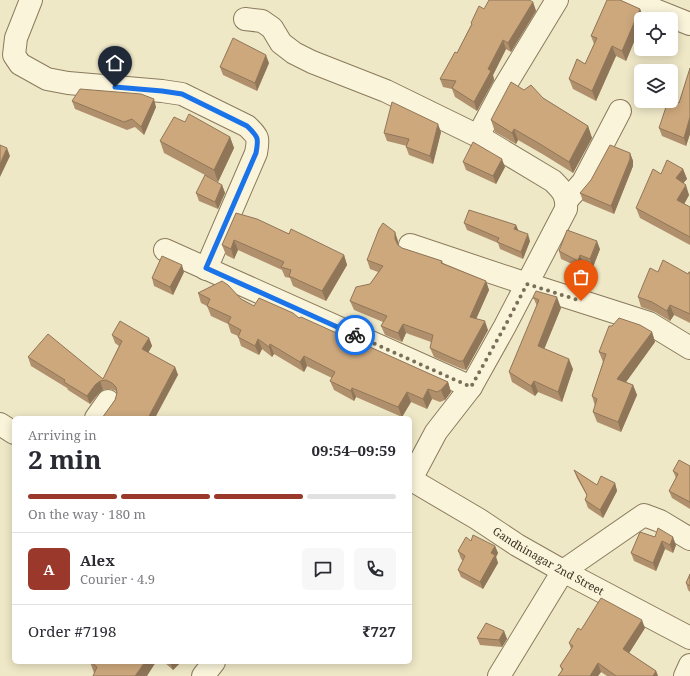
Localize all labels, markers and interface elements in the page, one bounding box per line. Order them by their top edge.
map controls [634,12,678,108]
button: locate [634,12,678,56]
pin [98,46,132,87]
icon: home [104,52,126,74]
button: layers [634,64,678,108]
pin [564,260,598,301]
icon: bag [570,266,592,288]
courier [335,315,375,355]
icon: bike [344,324,366,346]
text: Arriving in [28,426,97,444]
text: 09:54–09:59 [312,440,396,460]
text: 2 min [28,441,102,477]
text: On the way · 180 m [28,505,146,523]
street label: Gandhinagar 2nd Street [490,523,607,598]
button: chat [302,548,344,590]
button: phone [354,548,396,590]
text: Alex [80,550,115,570]
text: A [43,559,55,579]
text: Courier · 4.9 [80,570,155,588]
text: Order #7198 [28,621,116,641]
text: ₹727 [362,621,396,641]

